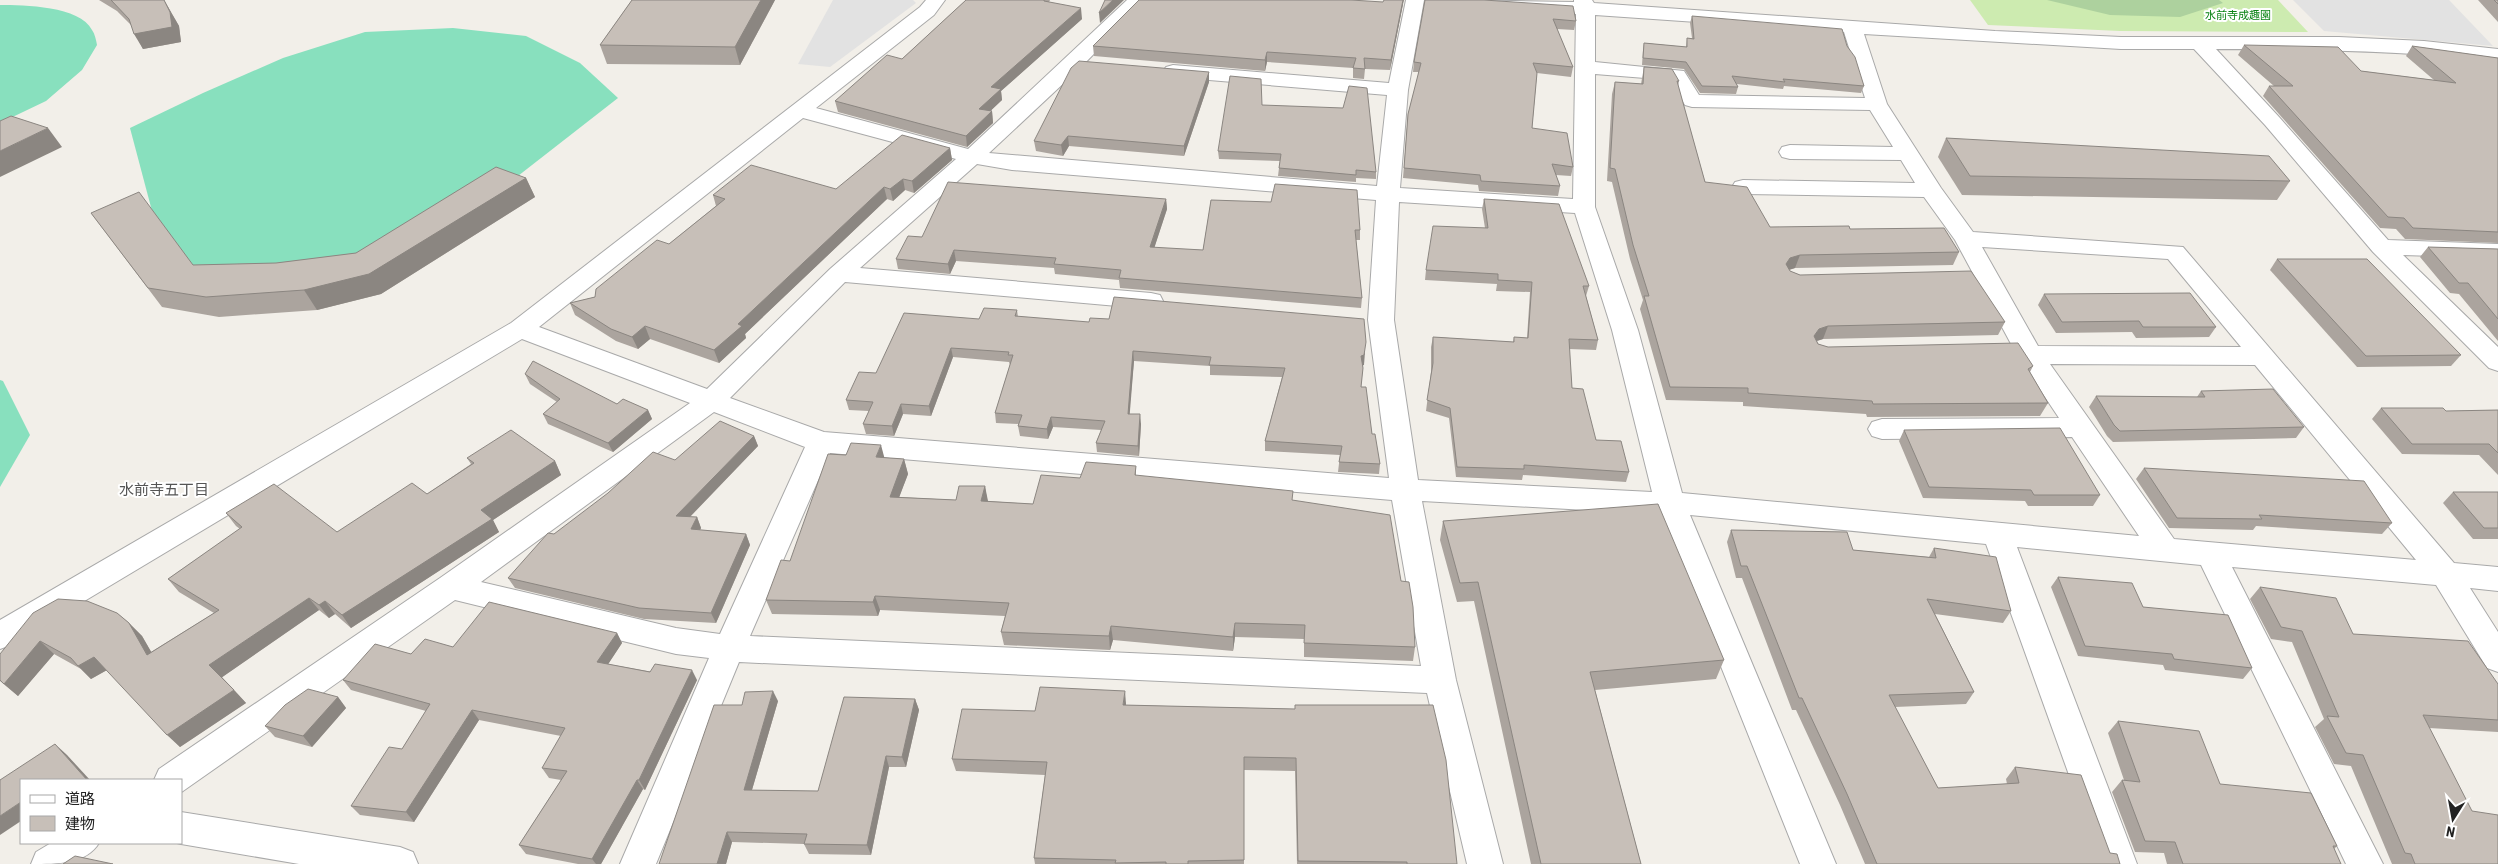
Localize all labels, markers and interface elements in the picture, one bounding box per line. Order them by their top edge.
park label: 水前寺成趣園 [2205,9,2271,22]
district label: 水前寺五丁目 [119,481,209,499]
legend [20,779,182,844]
text: 道路 [65,790,95,808]
north arrow [2428,794,2478,844]
text: 建物 [65,815,95,833]
text: N [2445,823,2456,840]

